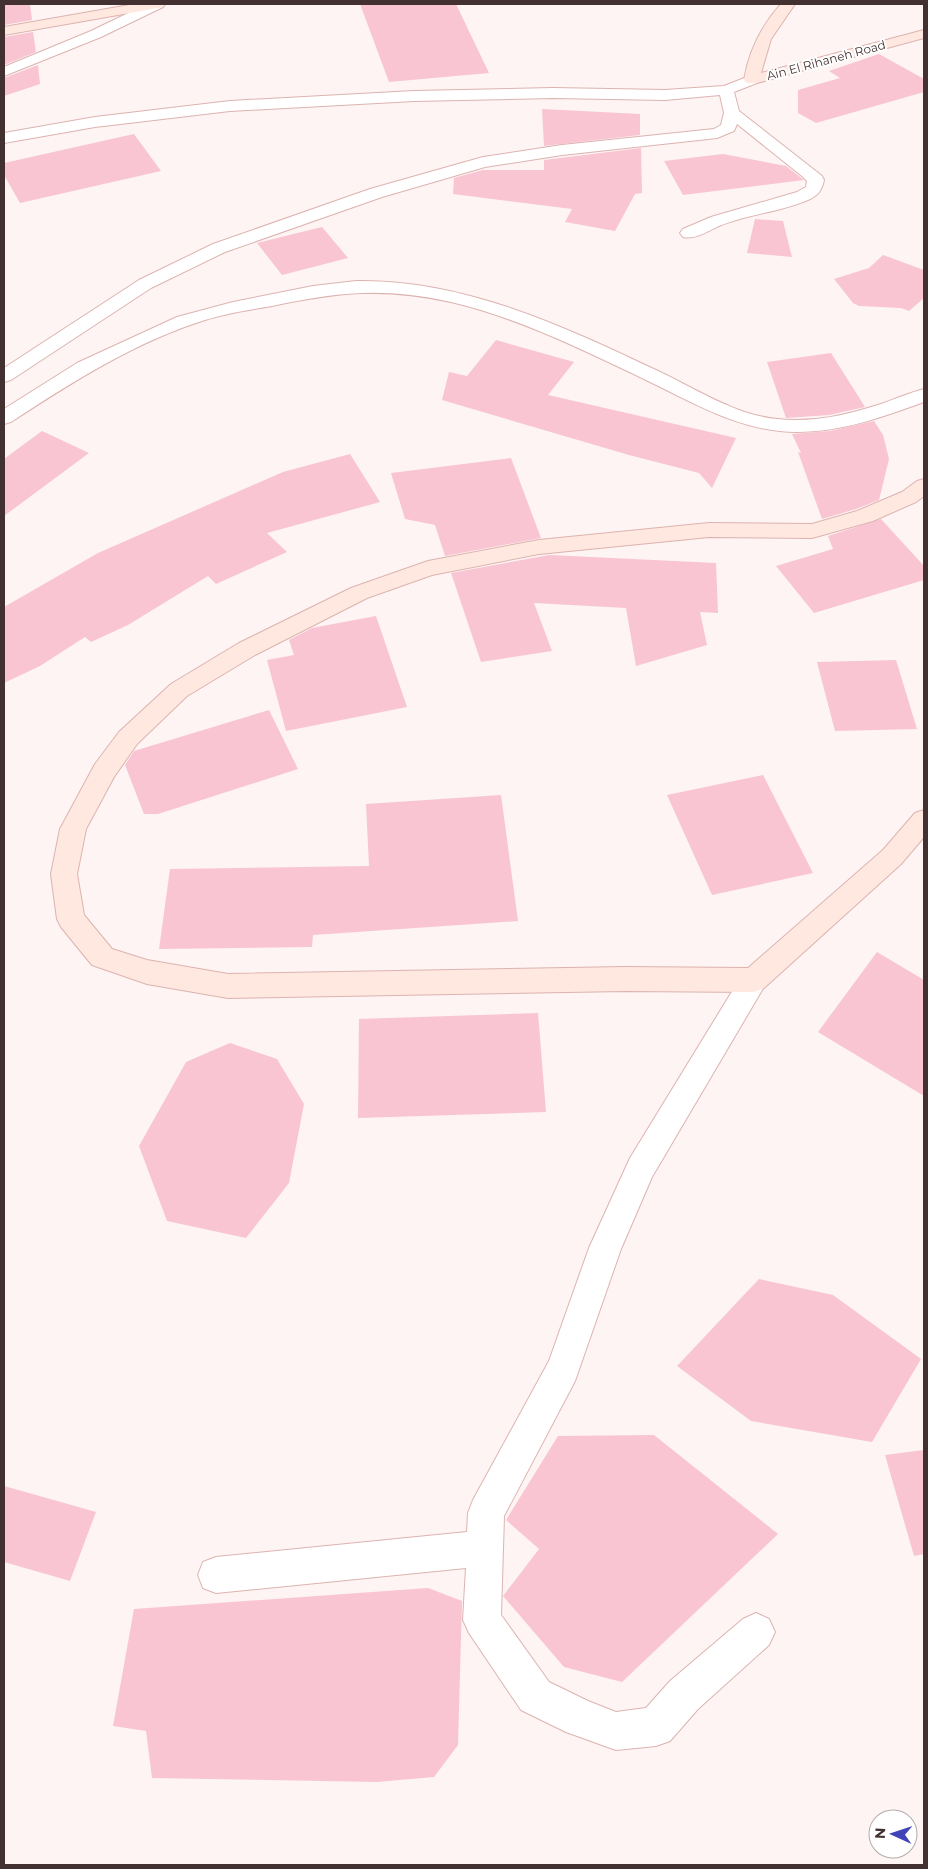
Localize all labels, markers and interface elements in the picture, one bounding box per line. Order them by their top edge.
street label: Ain El Rihaneh Road [765,37,887,83]
north arrow [868,1809,918,1859]
text: N [871,1827,889,1839]

